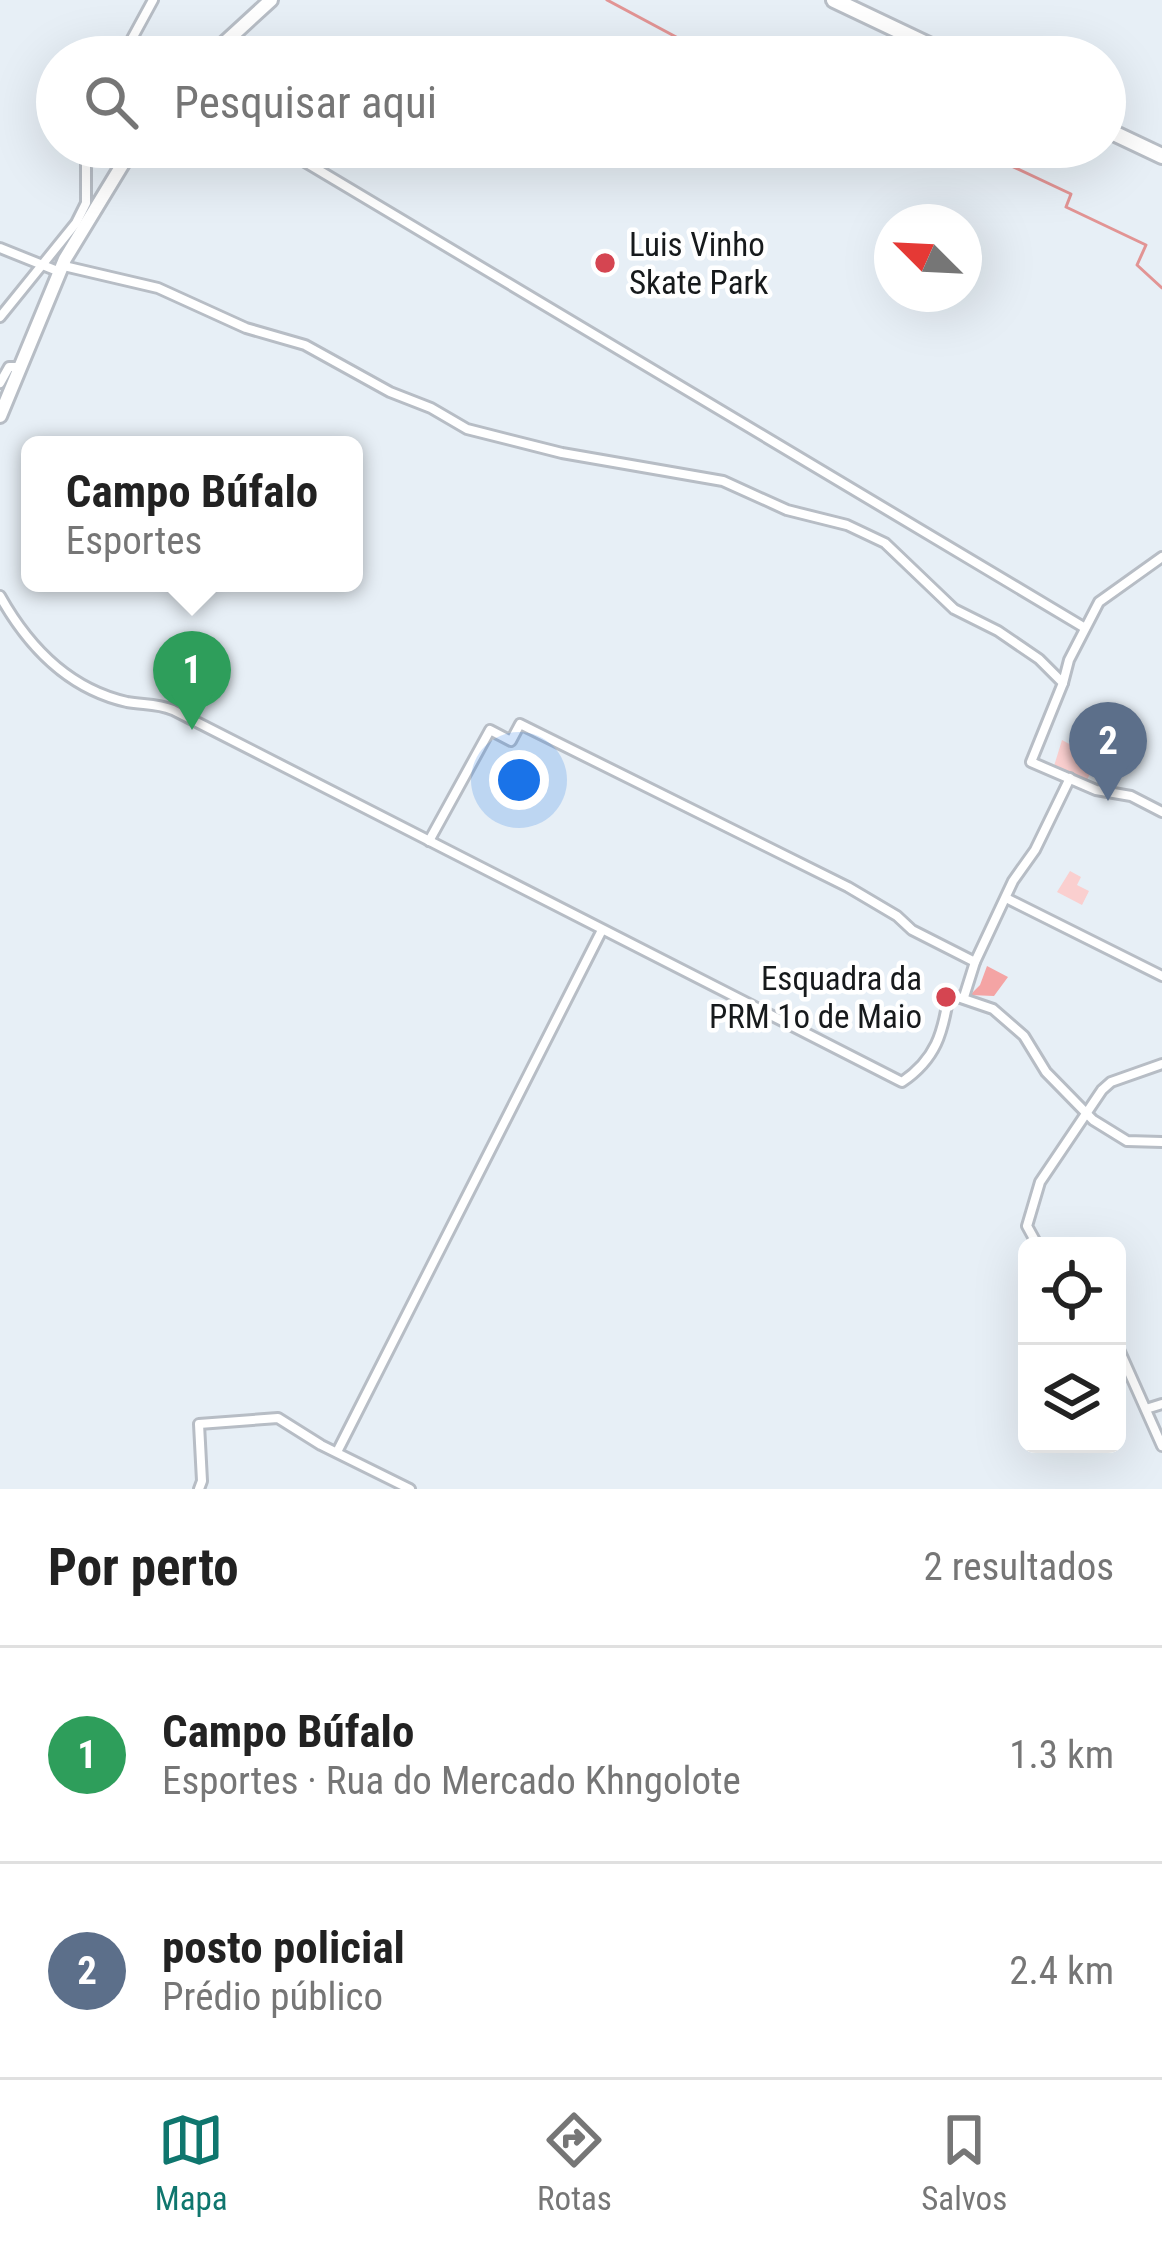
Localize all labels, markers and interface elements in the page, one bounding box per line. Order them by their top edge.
search box [36,36,1126,168]
icon: search [78,69,144,135]
text: Pesquisar aqui [174,76,437,129]
north arrow [874,204,982,312]
place label: Luis Vinho Skate Park [629,225,769,302]
marker: Luis Vinho Skate Park [592,250,618,276]
popup [21,436,363,592]
text: Campo Búfalo [66,465,318,518]
text: Esportes [66,518,202,564]
pin: 1 [153,631,231,730]
pin: 2 [1069,702,1147,801]
your location [489,750,549,810]
place label: Esquadra da PRM 1o de Maio [709,959,922,1036]
marker: Esquadra da PRM 1o de Maio [933,984,959,1010]
map controls [1018,1237,1126,1453]
button: locate [1018,1237,1126,1345]
button: layers [1018,1345,1126,1453]
text: Por perto [48,1538,239,1597]
text: 2 resultados [923,1544,1114,1590]
text: Campo Búfalo [162,1705,414,1758]
text: 1 [77,1732,97,1778]
text: 1.3 km [1009,1732,1114,1778]
text: Esportes · Rua do Mercado Khngolote [162,1758,741,1804]
text: posto policial [162,1921,405,1974]
text: 2 [77,1948,97,1994]
text: 2.4 km [1009,1948,1114,1994]
text: Prédio público [162,1974,383,2020]
tab: Mapa [155,2107,228,2218]
tab: Rotas [537,2107,612,2218]
tab: Salvos [921,2107,1007,2218]

